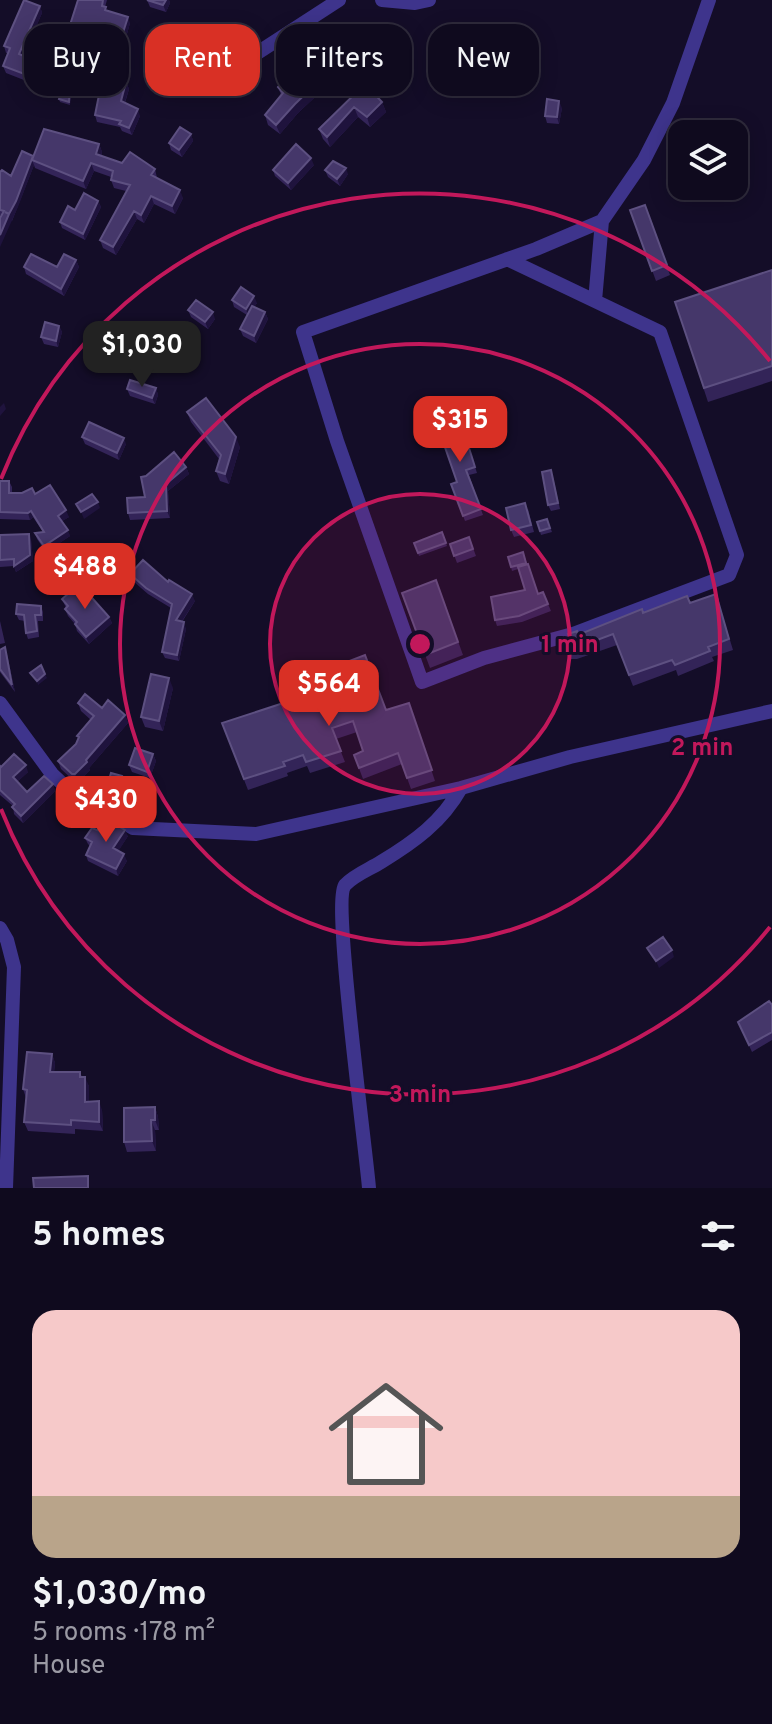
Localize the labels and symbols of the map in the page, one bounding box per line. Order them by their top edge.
pin: $1,030 [77,321,207,389]
pin: $315 [413,396,507,464]
pin: $488 [38,543,132,611]
centre of rings [406,630,434,658]
text: 1 min [541,631,599,661]
pin: $564 [282,660,376,728]
text: 2 min [671,734,733,764]
pin: $430 [59,776,153,844]
text: 3 min [389,1081,451,1111]

